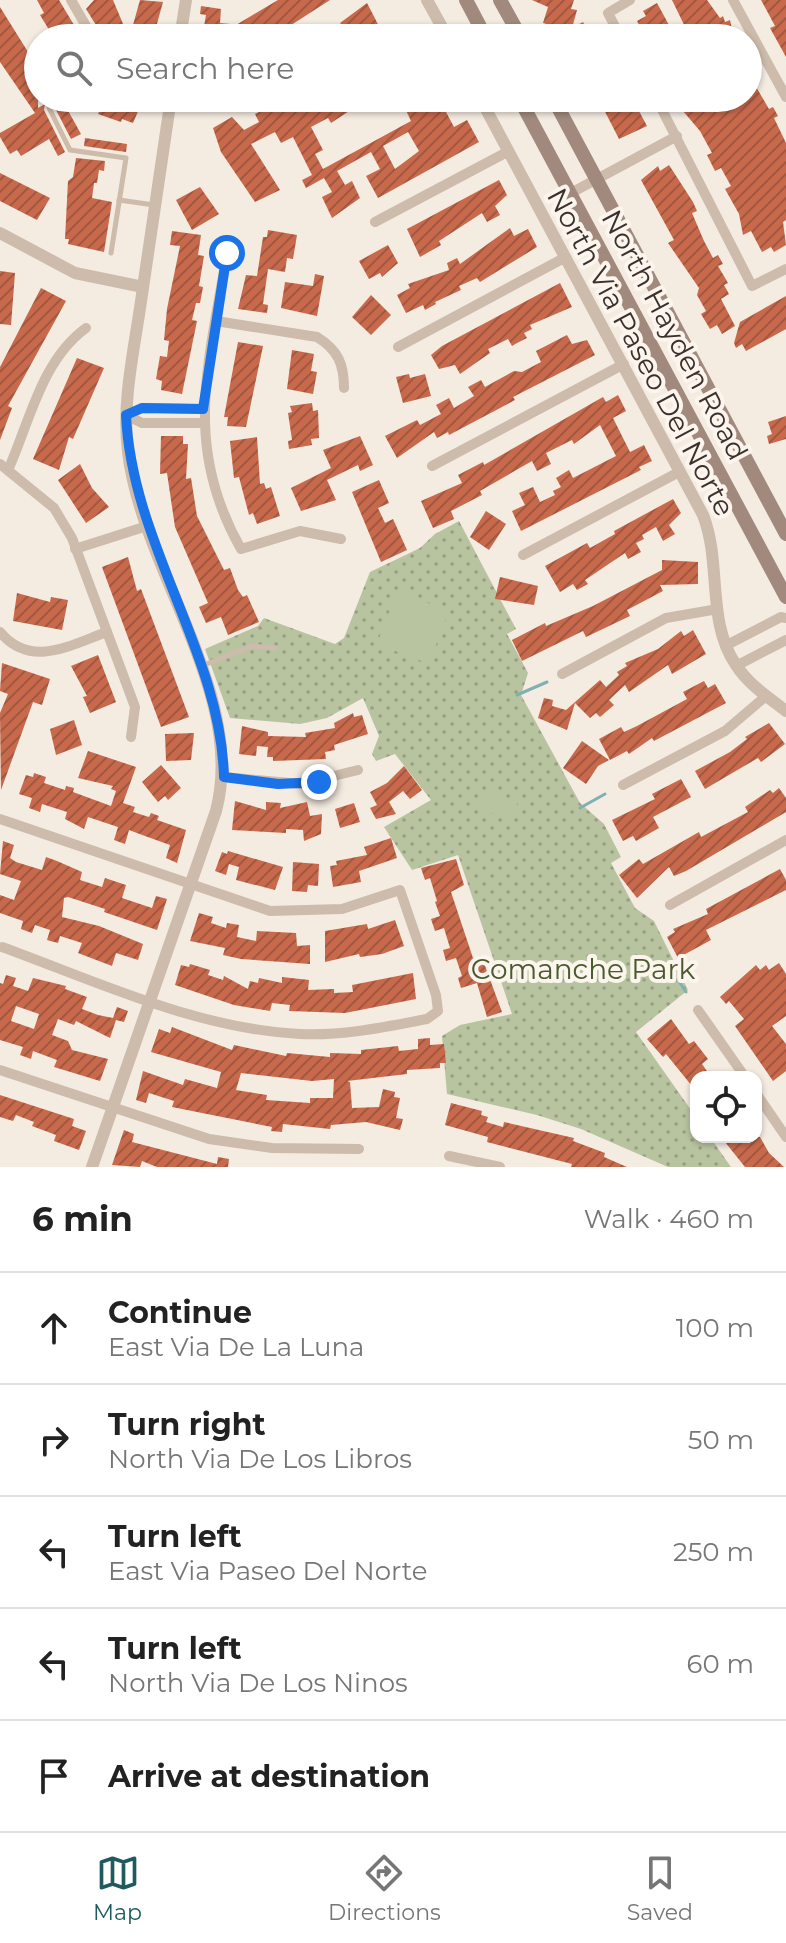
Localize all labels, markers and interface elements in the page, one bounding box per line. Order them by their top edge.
search box [24,24,762,112]
icon: search [52,46,96,90]
text: Search here [116,50,294,87]
street label: North Via Paseo Del Norte [540,182,742,522]
street label: North Hayden Road [595,204,755,466]
route start [209,235,245,271]
route end [301,764,337,800]
park label: Comanche Park [471,952,696,986]
map controls [690,1071,762,1143]
button: locate [690,1071,762,1143]
text: 6 min [32,1198,133,1240]
text: Walk · 460 m [584,1203,754,1235]
text: Continue [108,1294,252,1331]
icon: ahead [32,1306,76,1350]
text: 100 m [676,1312,754,1344]
text: East Via De La Luna [108,1331,364,1363]
text: Turn right [108,1406,265,1443]
icon: right [32,1418,76,1462]
text: 50 m [688,1424,754,1456]
text: North Via De Los Libros [108,1443,412,1475]
text: Turn left [108,1518,241,1555]
icon: left [32,1530,76,1574]
text: 250 m [673,1536,754,1568]
text: East Via Paseo Del Norte [108,1555,428,1587]
text: Turn left [108,1630,241,1667]
icon: left [32,1642,76,1686]
text: 60 m [687,1648,754,1680]
text: North Via De Los Ninos [108,1667,408,1699]
icon: arrive [32,1754,76,1798]
text: Arrive at destination [108,1758,430,1795]
tab: Map [93,1851,142,1926]
tab: Directions [328,1851,441,1926]
tab: Saved [627,1851,693,1926]

